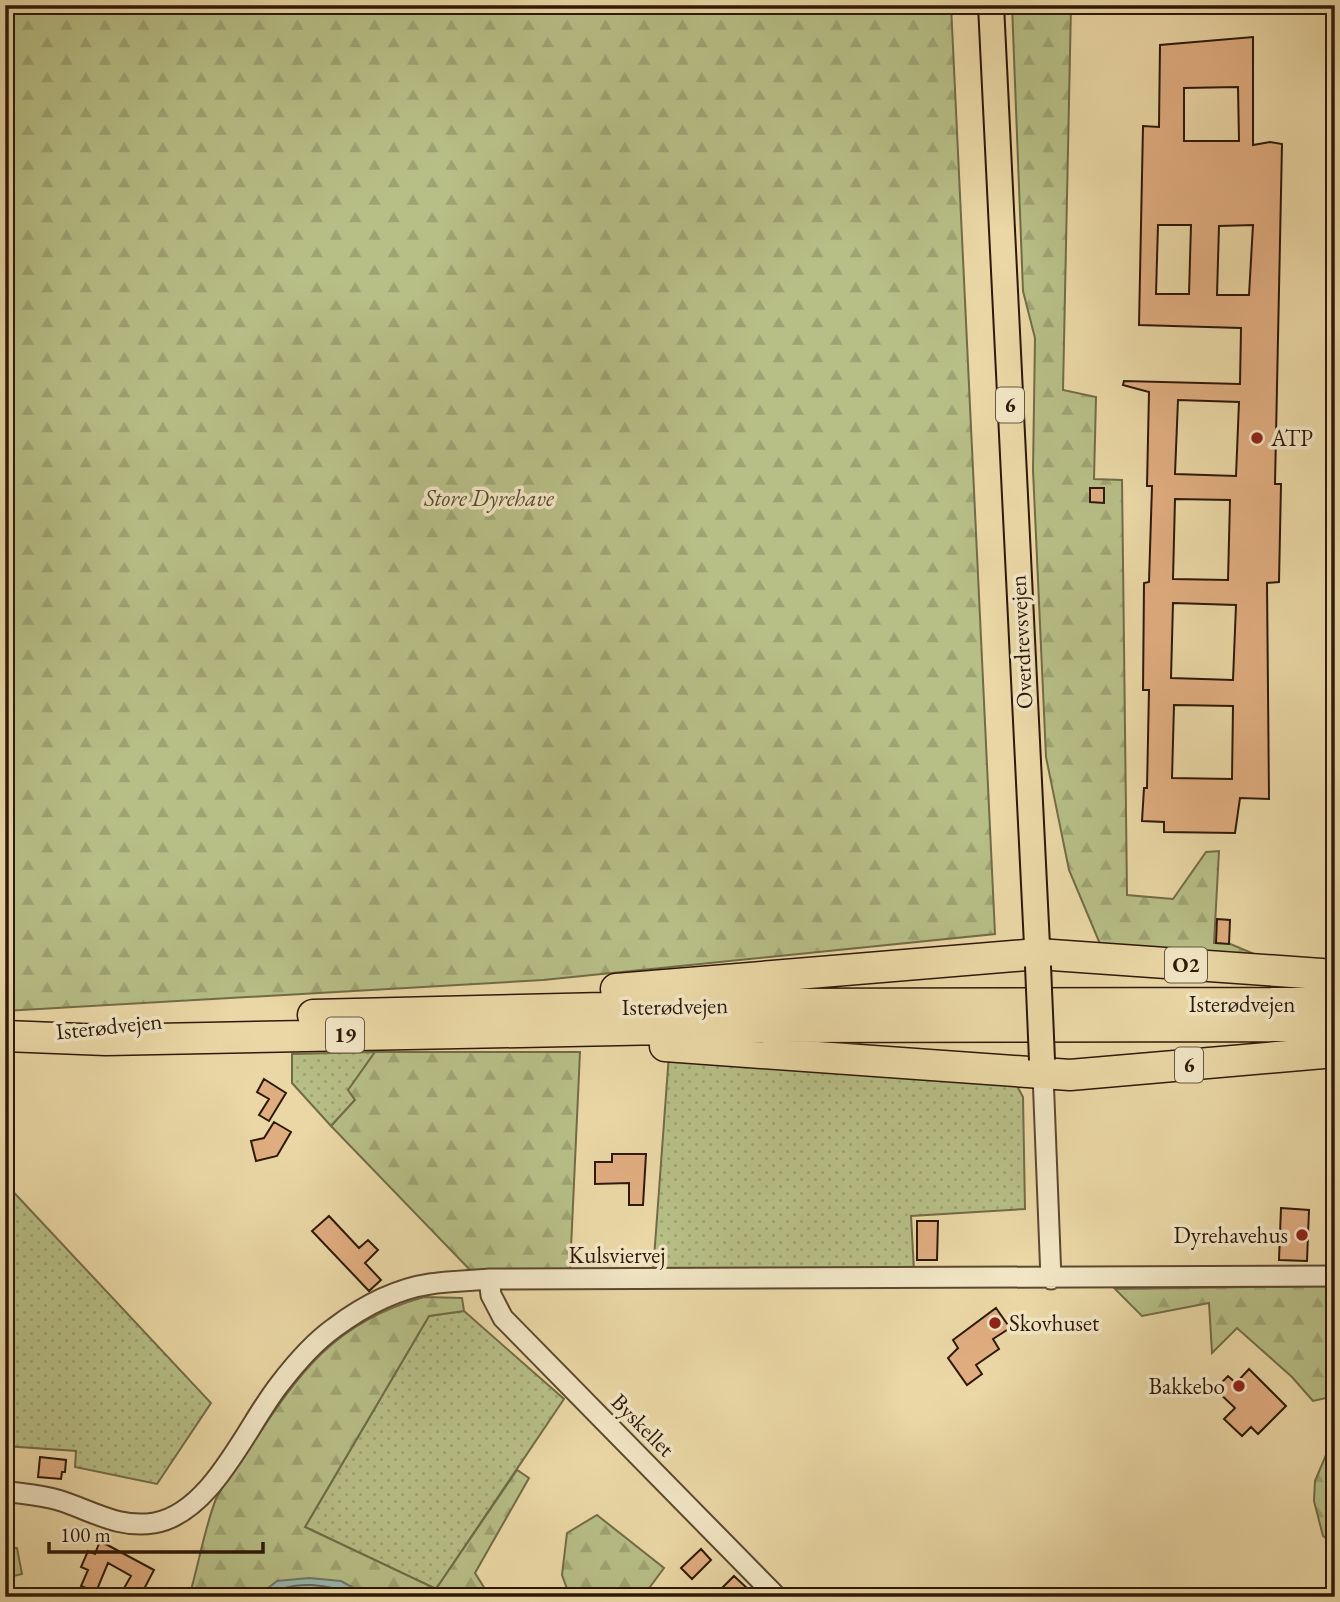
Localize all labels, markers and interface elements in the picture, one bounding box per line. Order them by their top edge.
road number: 6 [996,388,1024,422]
place label: ATP [1270,423,1313,453]
marker: ATP [1249,430,1265,446]
park label: Store Dyrehave [423,483,555,513]
street label: Overdrevsvejen [1003,574,1039,710]
road number: O2 [1165,948,1207,982]
street label: Isterødvejen [1189,989,1295,1019]
street label: Isterødvejen [621,990,729,1022]
street label: Isterødvejen [54,1006,164,1046]
road number: 19 [326,1018,364,1052]
road number: 6 [1175,1048,1203,1082]
place label: Dyrehavehus [1174,1220,1288,1250]
marker: Dyrehavehus [1294,1227,1310,1243]
street label: Kulsviervej [569,1240,665,1270]
place label: Skovhuset [1009,1308,1100,1338]
marker: Skovhuset [987,1315,1003,1331]
place label: Bakkebo [1149,1371,1225,1401]
marker: Bakkebo [1231,1378,1247,1394]
street label: Byskellet [605,1387,682,1464]
scale bar [49,1511,262,1555]
text: 100 m [60,1521,111,1548]

